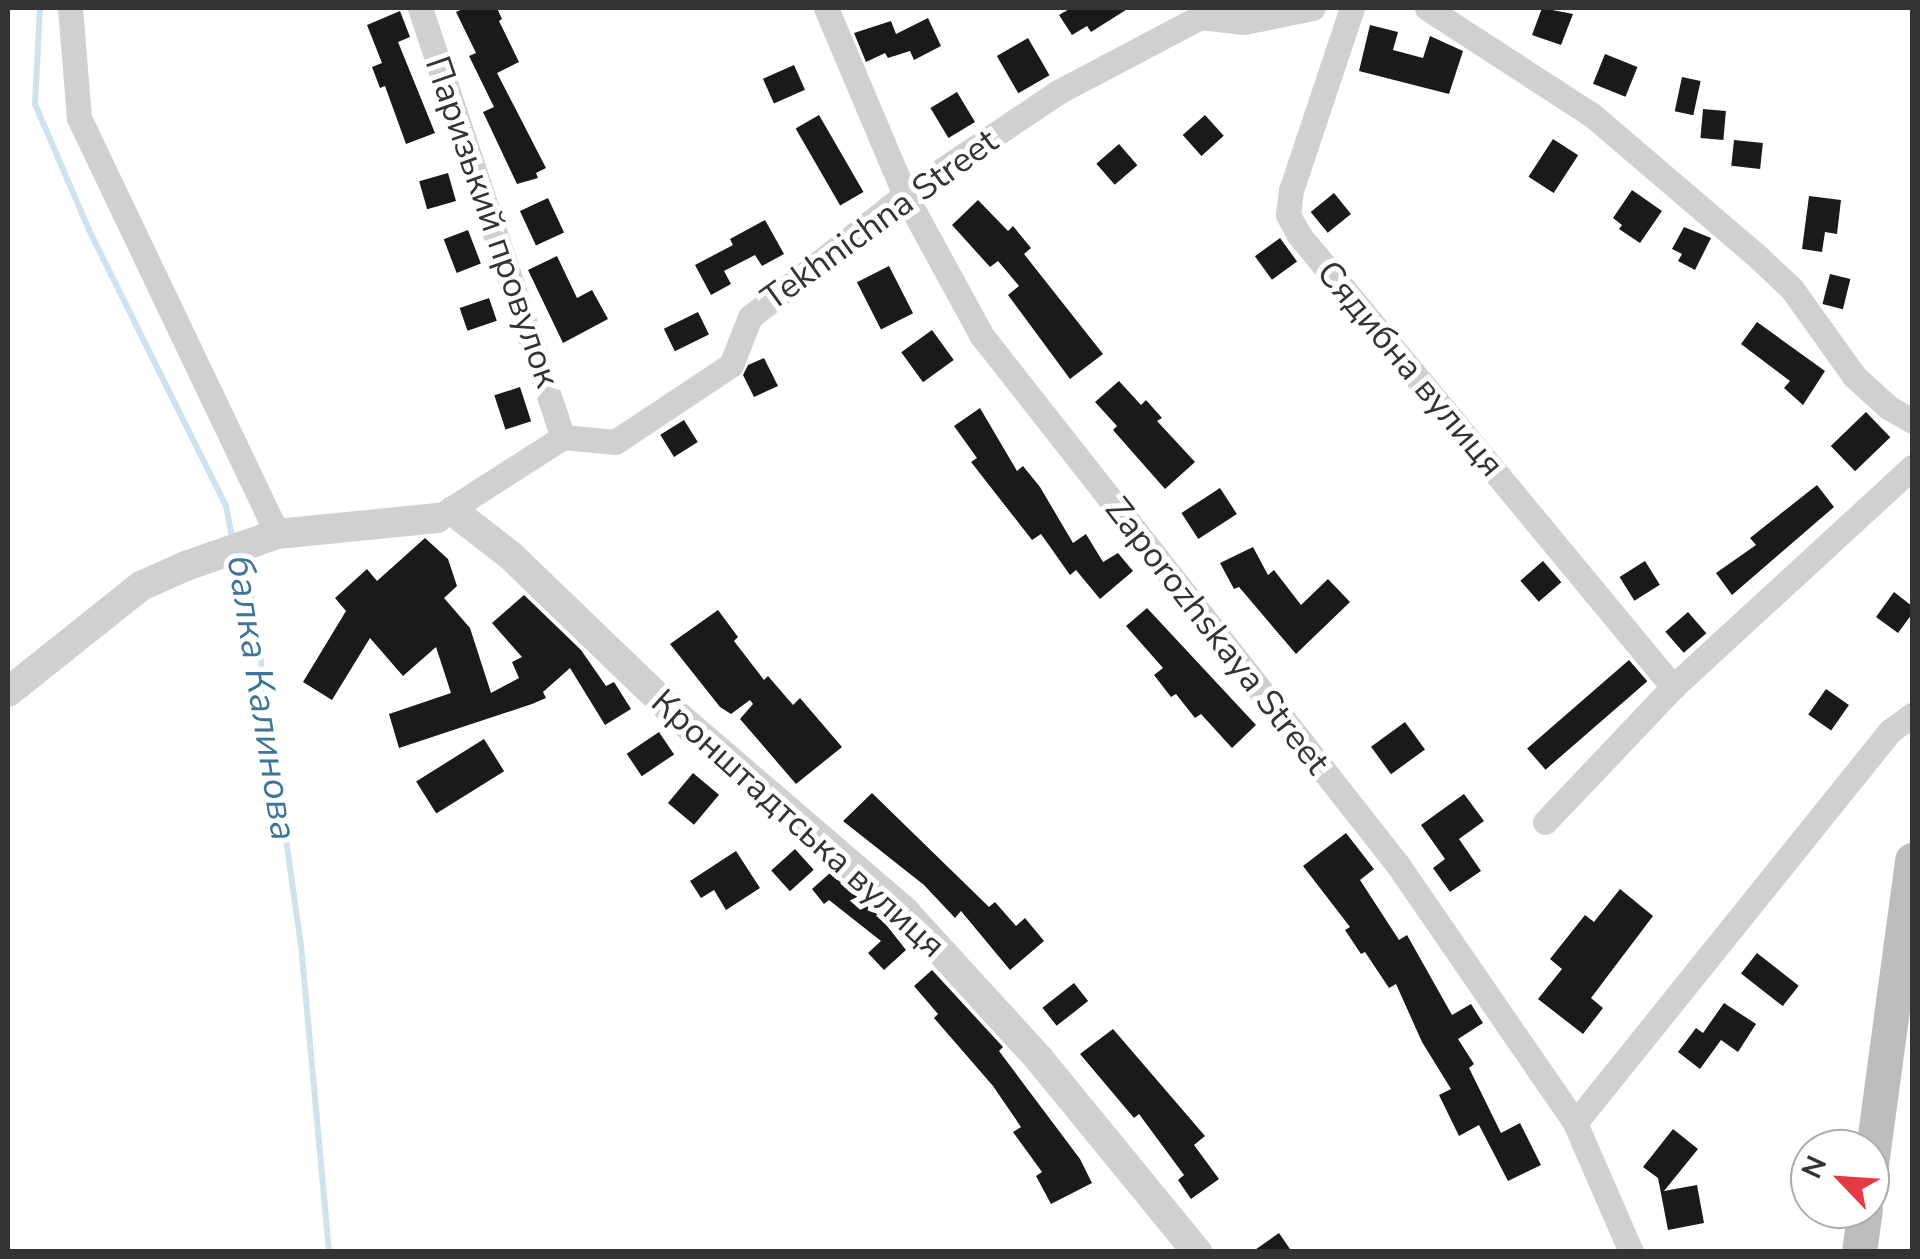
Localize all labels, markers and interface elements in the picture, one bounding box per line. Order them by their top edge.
street label: Паризький провулок [416,51,568,393]
street label: Tekhnichna Street [754,120,1006,320]
street label: Сядибна вулиця [1308,253,1512,485]
street label: Zaporozhskaya Street [1096,489,1338,783]
water label: балка Калинова [217,552,307,844]
street label: Кронштадтська вулиця [643,681,953,967]
north arrow [1790,1129,1890,1229]
text: N [1793,1150,1836,1185]

